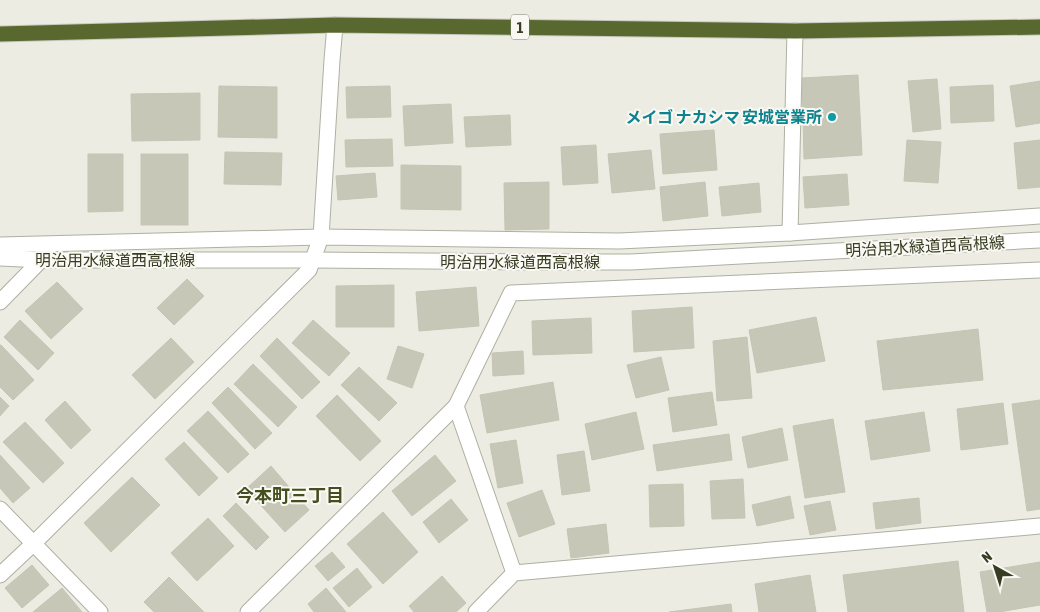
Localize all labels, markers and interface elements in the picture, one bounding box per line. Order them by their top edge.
road number: 1 [511,15,529,40]
place label: メイゴ ナカシマ 安城営業所 [626,108,822,126]
marker: メイゴ ナカシマ 安城営業所 [826,111,838,123]
street label: 明治用水緑道西高根線 [845,233,1005,259]
street label: 明治用水緑道西高根線 [35,251,195,269]
street label: 明治用水緑道西高根線 [440,253,600,271]
district label: 今本町三丁目 [236,485,344,506]
north arrow [970,542,1020,592]
text: N [979,548,995,566]

